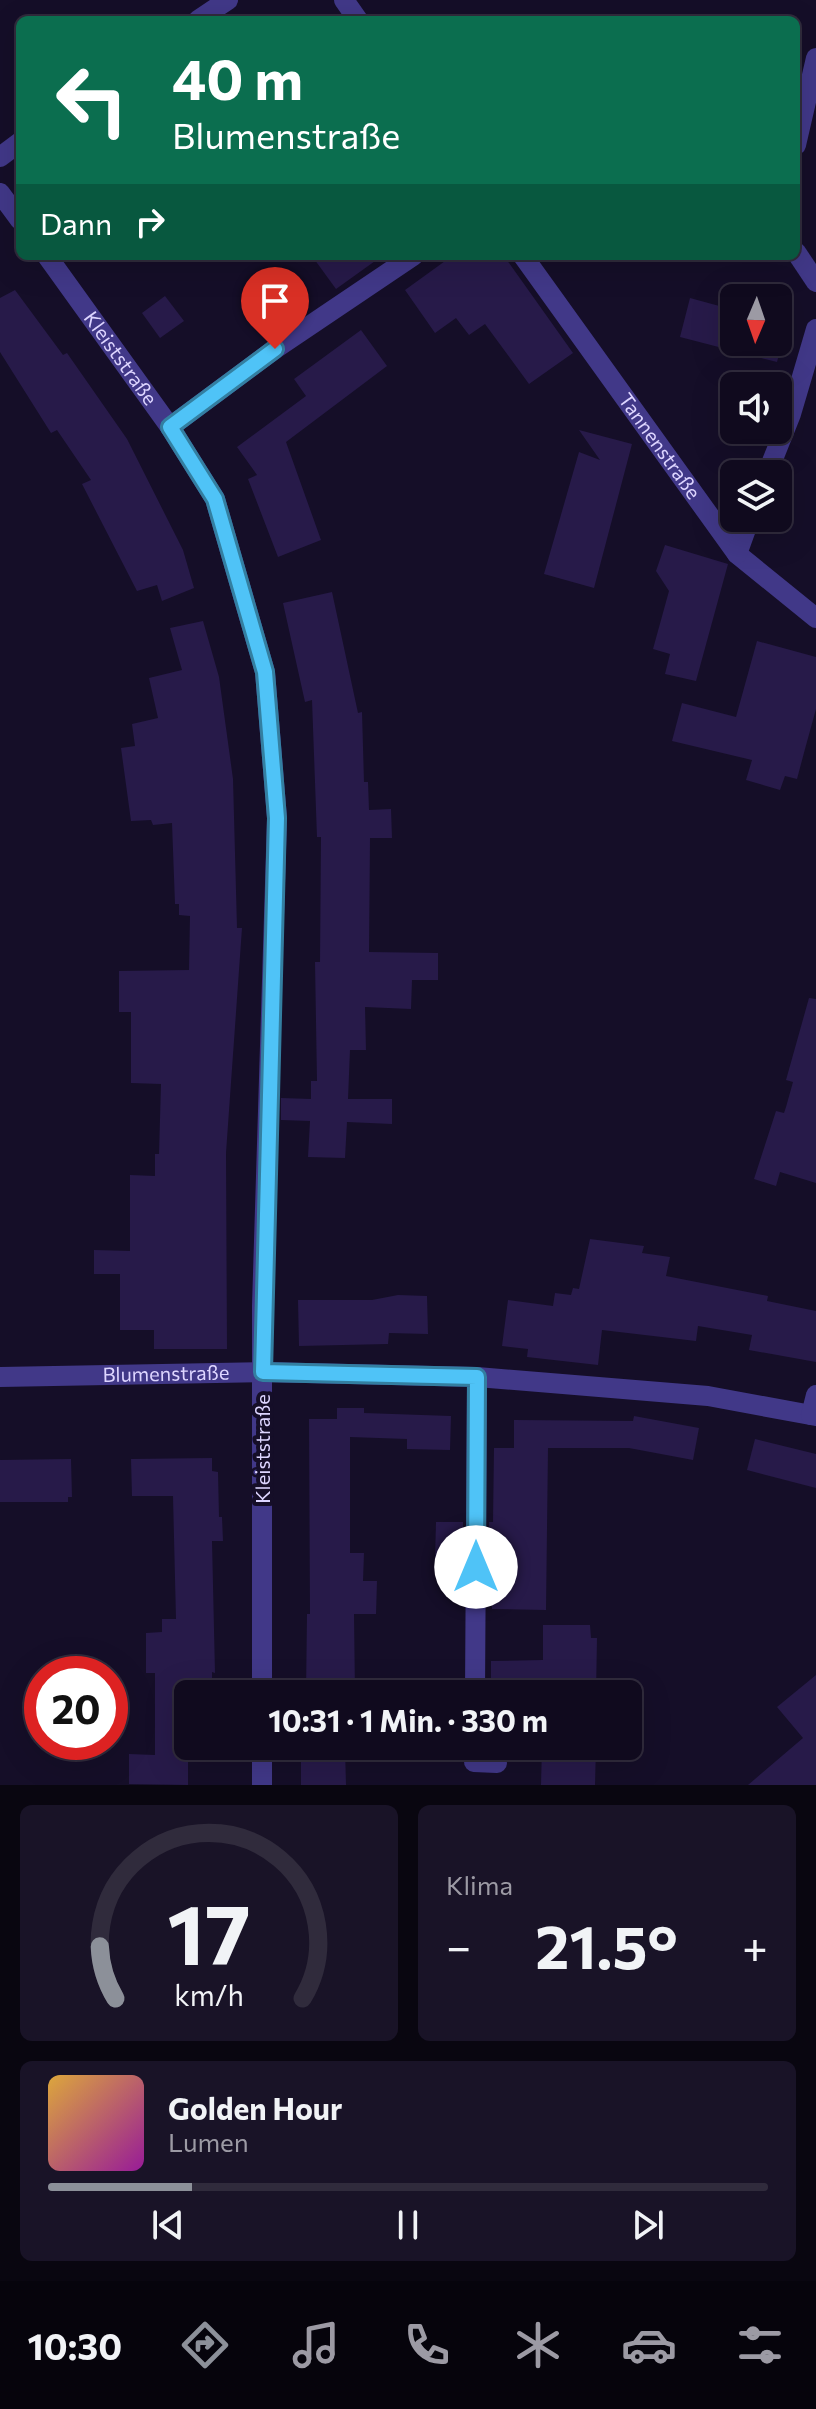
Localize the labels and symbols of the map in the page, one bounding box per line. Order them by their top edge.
pin [241,267,309,349]
north arrow [720,284,792,356]
street label: Kleiststraße [80,306,163,409]
street label: Tannenstraße [614,388,706,503]
street label: Blumenstraße [102,1360,230,1386]
street label: Kleiststraße [250,1394,274,1504]
position arrow [434,1525,518,1609]
speed limit sign: 20 [24,1656,128,1760]

